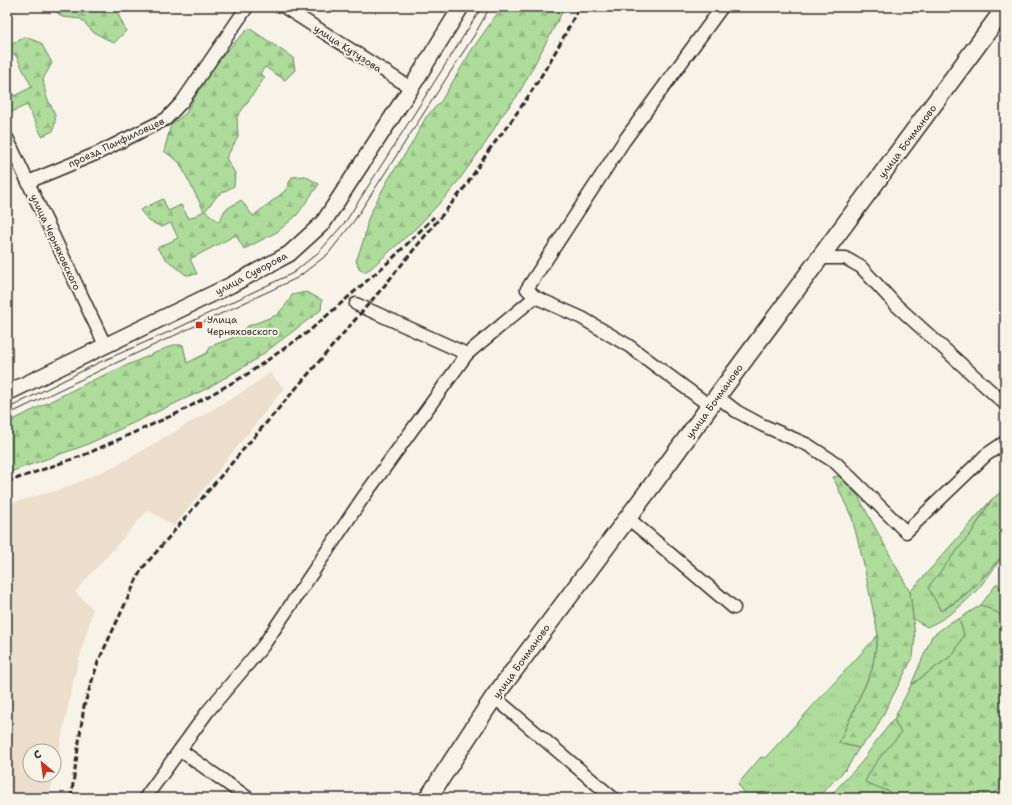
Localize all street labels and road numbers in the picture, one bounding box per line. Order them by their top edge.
street label: улица Кутузова [311,22,385,76]
street label: улица Бочманово [875,102,939,181]
street label: проезд Панфиловцев [66,114,166,170]
street label: улица Черняховского [28,192,84,292]
street label: улица Суворова [213,249,290,298]
street label: улица Бочманово [683,362,746,441]
street label: улица Бочманово [490,622,553,701]

